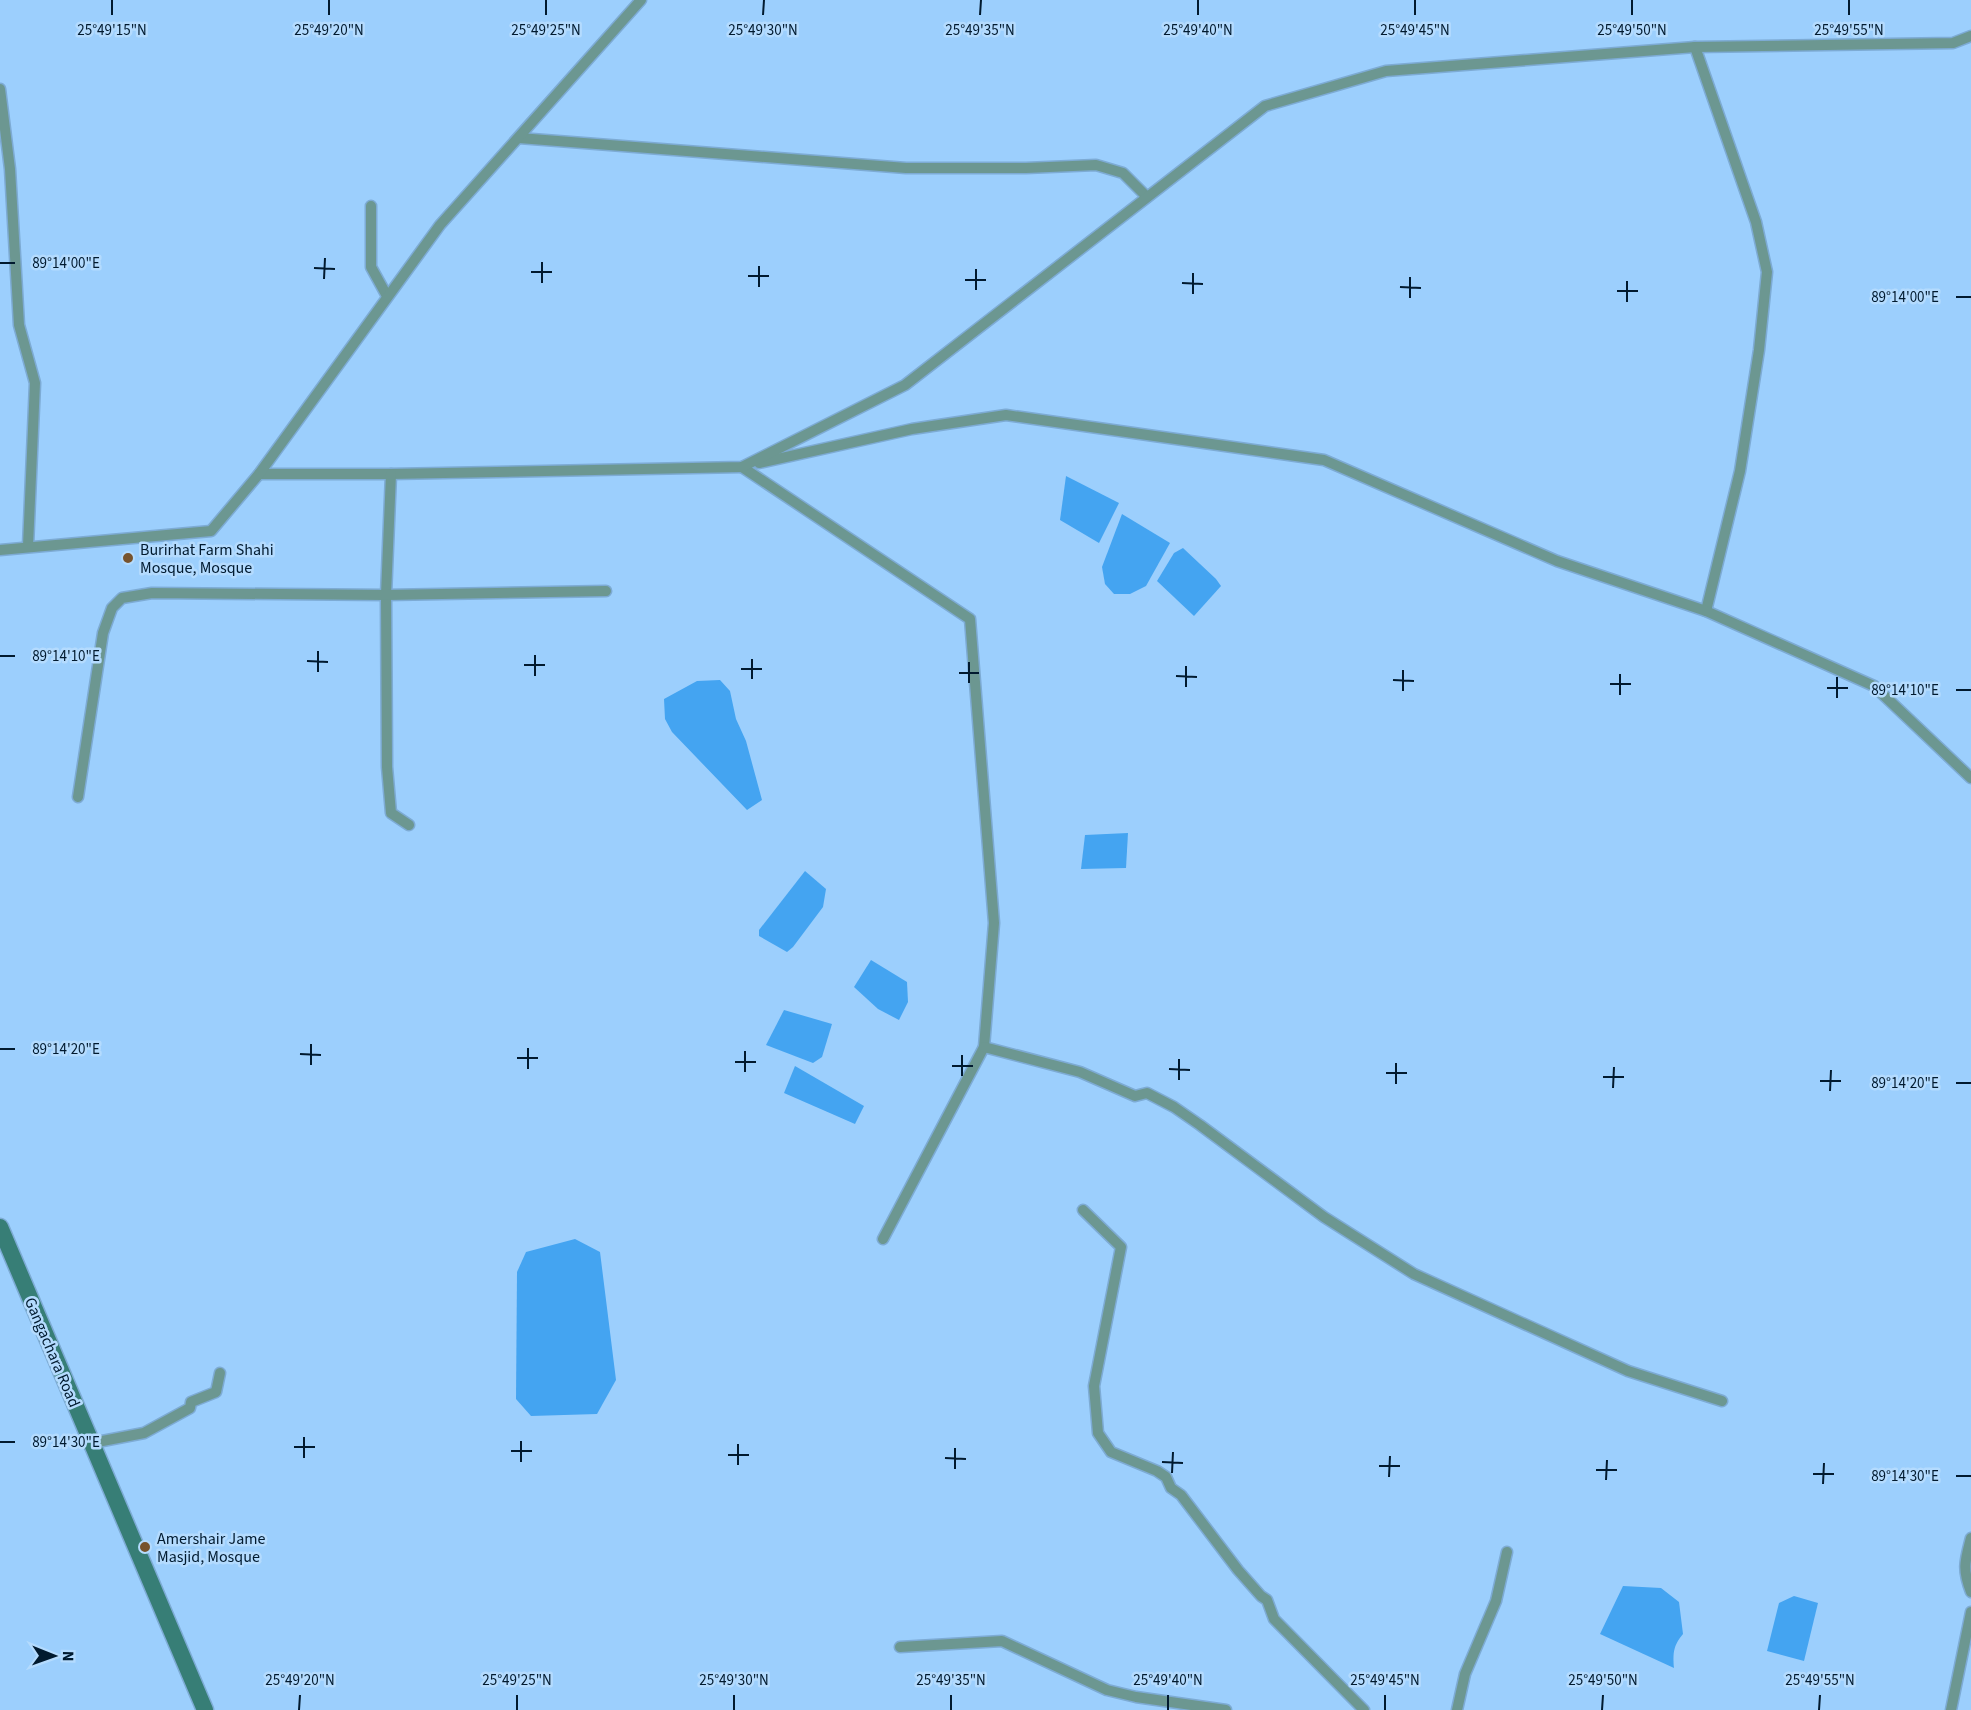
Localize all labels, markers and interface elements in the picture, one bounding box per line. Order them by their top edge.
text: 25°49'15"N [77,20,147,41]
text: 25°49'20"N [294,20,364,41]
text: 25°49'25"N [511,20,581,41]
text: 25°49'30"N [728,20,798,41]
text: 25°49'35"N [945,20,1015,41]
text: 25°49'40"N [1163,20,1233,41]
text: 25°49'45"N [1380,20,1450,41]
text: 25°49'50"N [1597,20,1667,41]
text: 25°49'55"N [1814,20,1884,41]
text: 89°14'00"E [32,253,100,274]
text: 89°14'00"E [1871,287,1939,308]
place label: Burirhat Farm Shahi Mosque, Mosque [140,539,274,579]
marker: Burirhat Farm Shahi Mosque, Mosque [121,551,135,565]
text: 89°14'10"E [32,646,100,667]
text: 89°14'10"E [1871,680,1939,701]
text: 89°14'20"E [32,1039,100,1060]
text: 89°14'20"E [1871,1073,1939,1094]
street label: Gangachara Road [19,1294,85,1411]
text: 89°14'30"E [32,1432,100,1453]
text: 89°14'30"E [1871,1466,1939,1487]
place label: Amershair Jame Masjid, Mosque [157,1528,266,1568]
marker: Amershair Jame Masjid, Mosque [138,1540,152,1554]
north arrow [24,1626,84,1686]
text: N [57,1651,79,1662]
text: 25°49'20"N [265,1670,335,1691]
text: 25°49'25"N [482,1670,552,1691]
text: 25°49'30"N [699,1670,769,1691]
text: 25°49'35"N [916,1670,986,1691]
text: 25°49'40"N [1133,1670,1203,1691]
text: 25°49'45"N [1350,1670,1420,1691]
text: 25°49'50"N [1568,1670,1638,1691]
text: 25°49'55"N [1785,1670,1855,1691]

